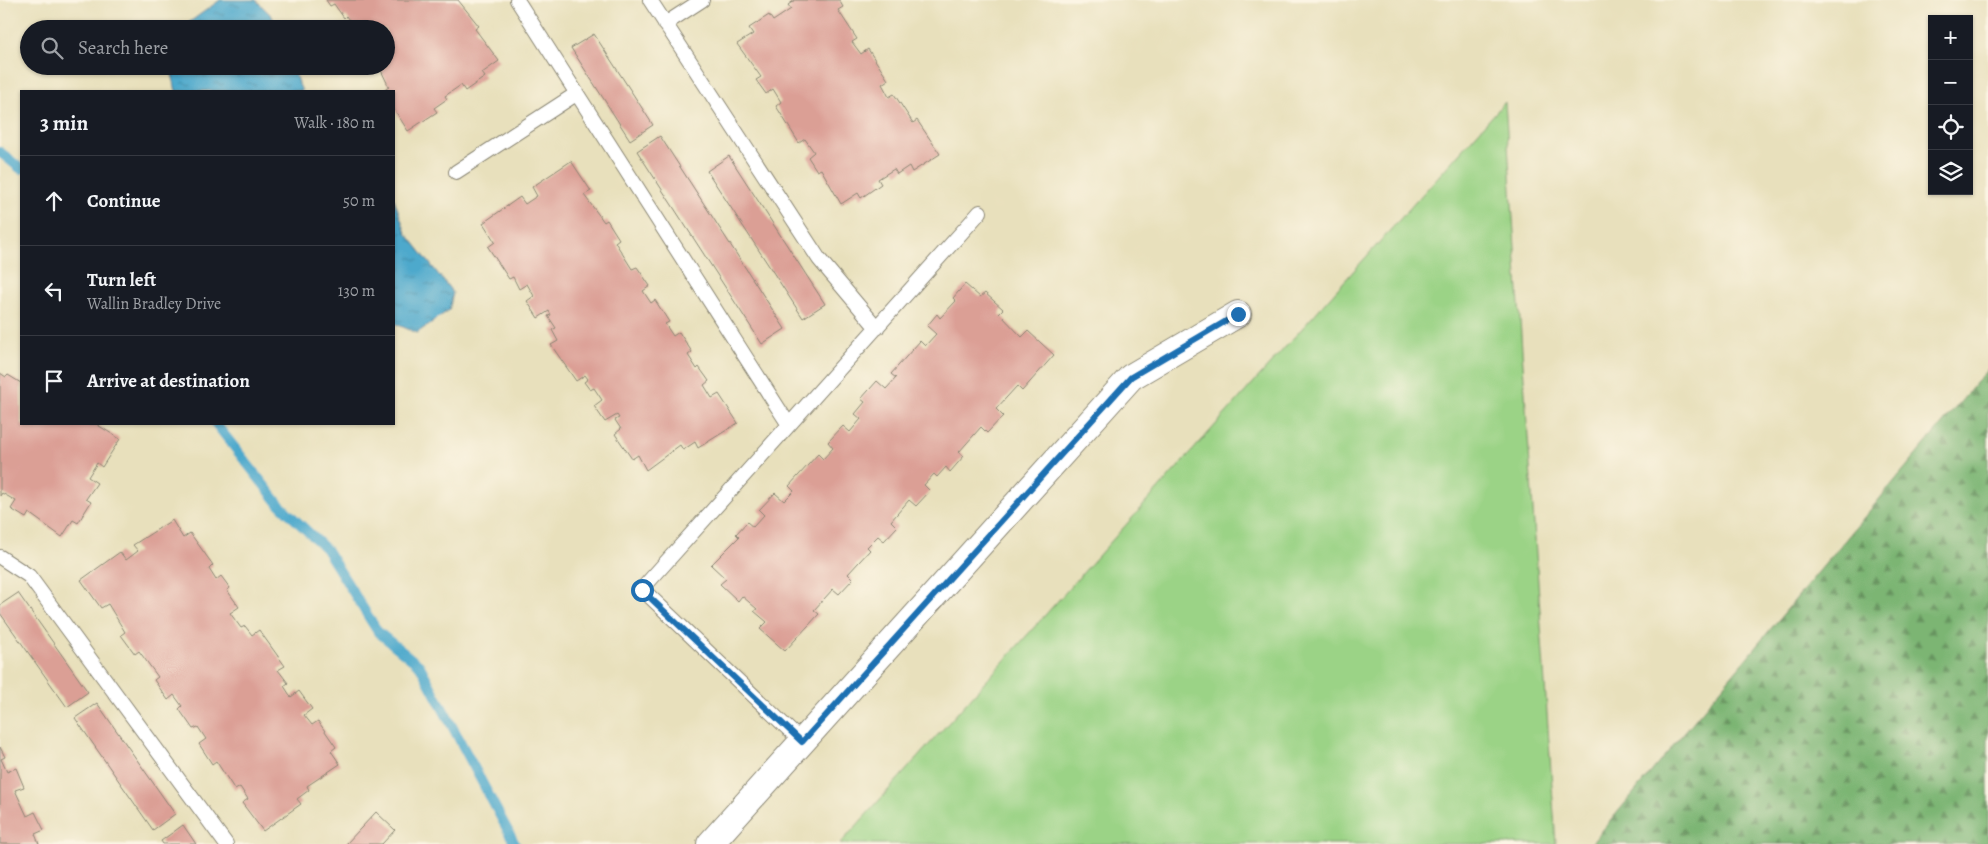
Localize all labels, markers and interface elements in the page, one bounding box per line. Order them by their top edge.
map controls [1928,15,1973,195]
button: + [1928,15,1973,60]
search box [20,20,395,75]
icon: search [38,34,66,62]
text: Search here [78,35,168,61]
button: − [1928,60,1973,105]
button: locate [1928,105,1973,150]
text: 3 min [40,109,88,137]
text: Walk · 180 m [294,112,375,134]
button: layers [1928,150,1973,195]
icon: ahead [40,187,68,215]
text: Continue [87,188,161,214]
text: 50 m [343,190,375,212]
text: Turn left [87,267,156,293]
icon: left [40,277,68,305]
text: 130 m [338,280,375,302]
text: Wallin Bradley Drive [87,293,221,315]
route end [1227,303,1250,326]
icon: arrive [40,367,68,395]
text: Arrive at destination [87,368,250,394]
route start [631,579,654,602]

